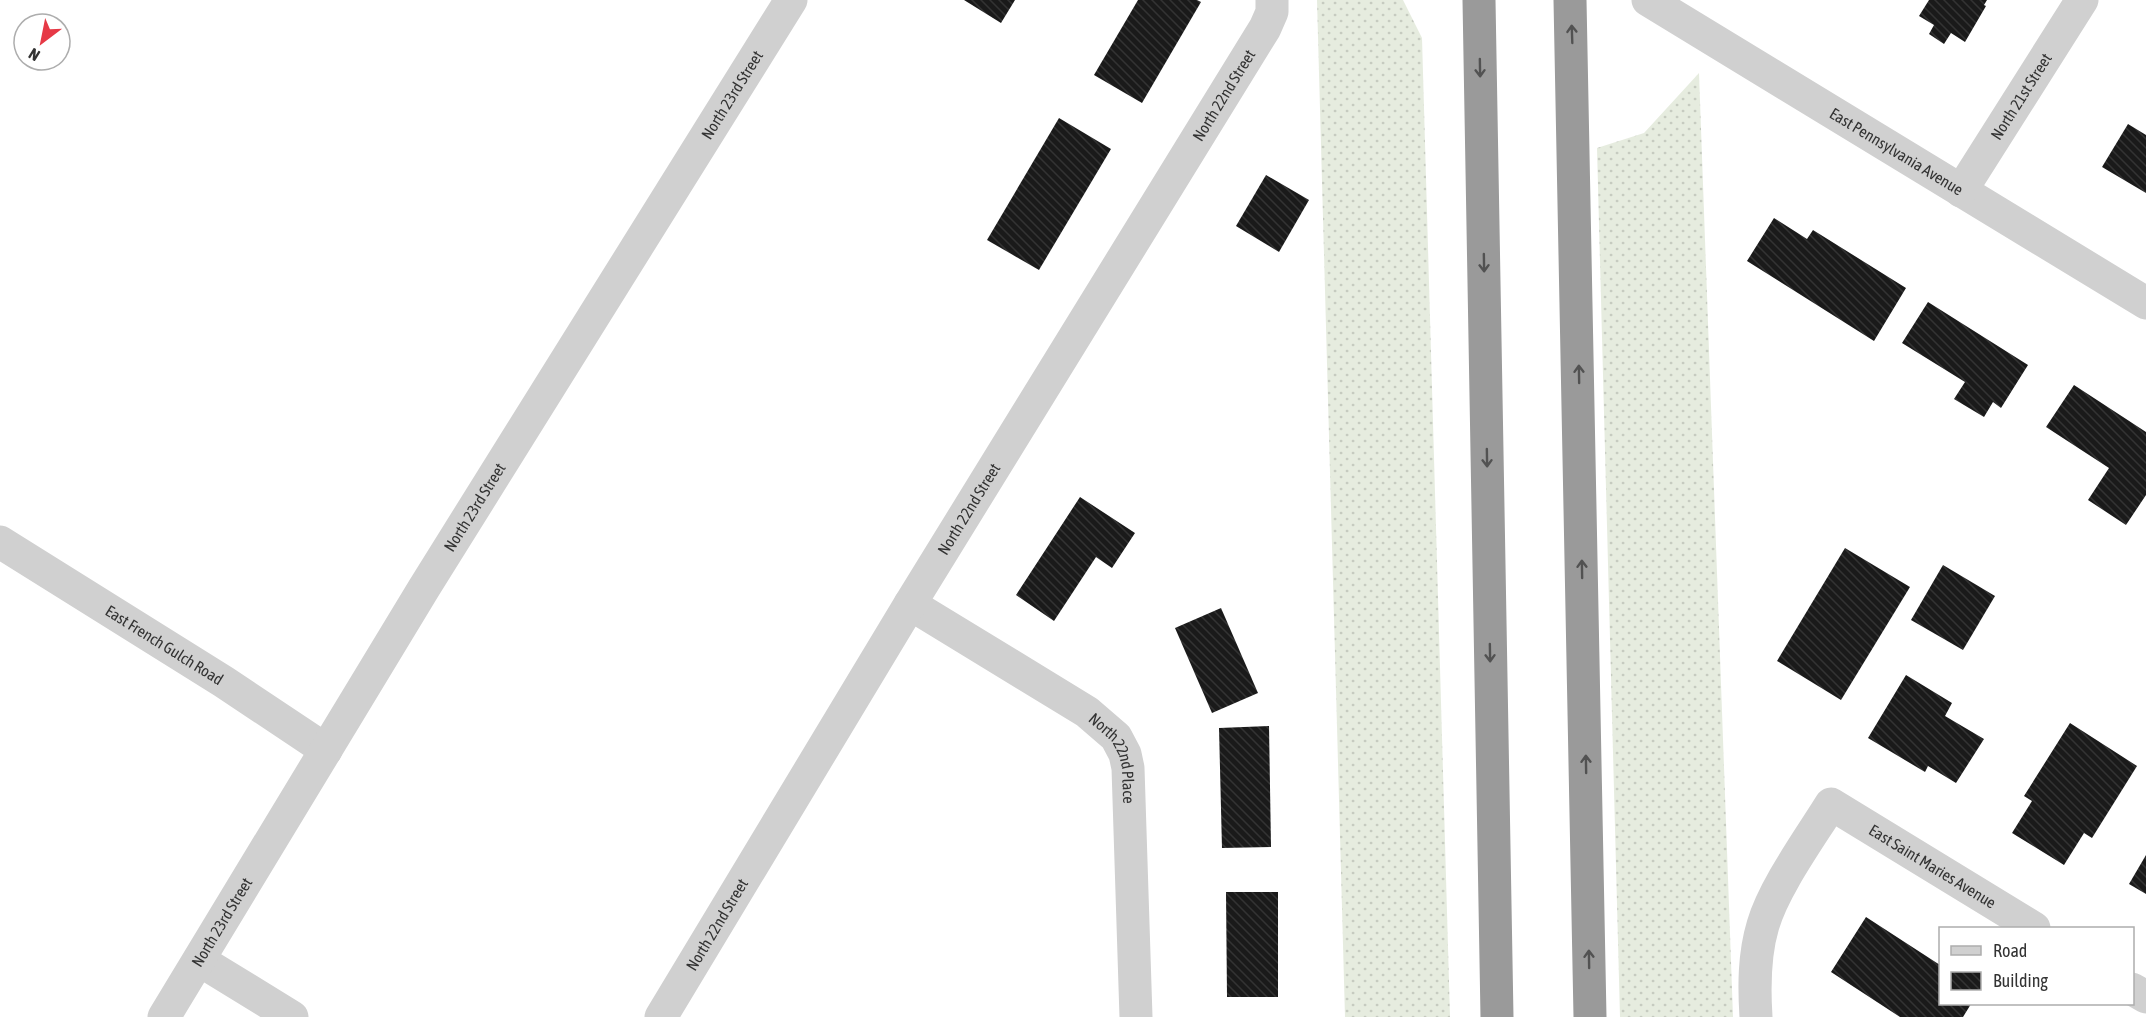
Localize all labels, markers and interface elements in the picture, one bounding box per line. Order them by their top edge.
north arrow [12,12,72,72]
one-way arrow [1566,24,1577,44]
text: N [25,45,43,65]
street label: North 22nd Street [1189,46,1259,144]
street label: North 23rd Street [697,47,766,142]
street label: North 21st Street [1987,50,2055,143]
one-way arrow [1475,58,1486,78]
street label: East Pennsylvania Avenue [1827,104,1967,199]
one-way arrow [1478,253,1490,273]
one-way arrow [1573,364,1584,384]
one-way arrow [1481,448,1493,468]
street label: North 23rd Street [440,459,509,555]
street label: North 22nd Street [934,460,1004,558]
one-way arrow [1576,559,1588,579]
street label: East French Gulch Road [102,601,227,688]
one-way arrow [1485,643,1496,663]
street label: North 22nd Place [1086,709,1138,804]
one-way arrow [1580,754,1591,774]
street label: East Saint Maries Avenue [1866,821,1999,912]
street label: North 23rd Street [188,874,256,970]
street label: North 22nd Street [682,875,751,974]
legend [1939,927,2134,1005]
text: Road [1993,940,2027,961]
one-way arrow [1583,949,1595,969]
text: Building [1993,970,2048,991]

